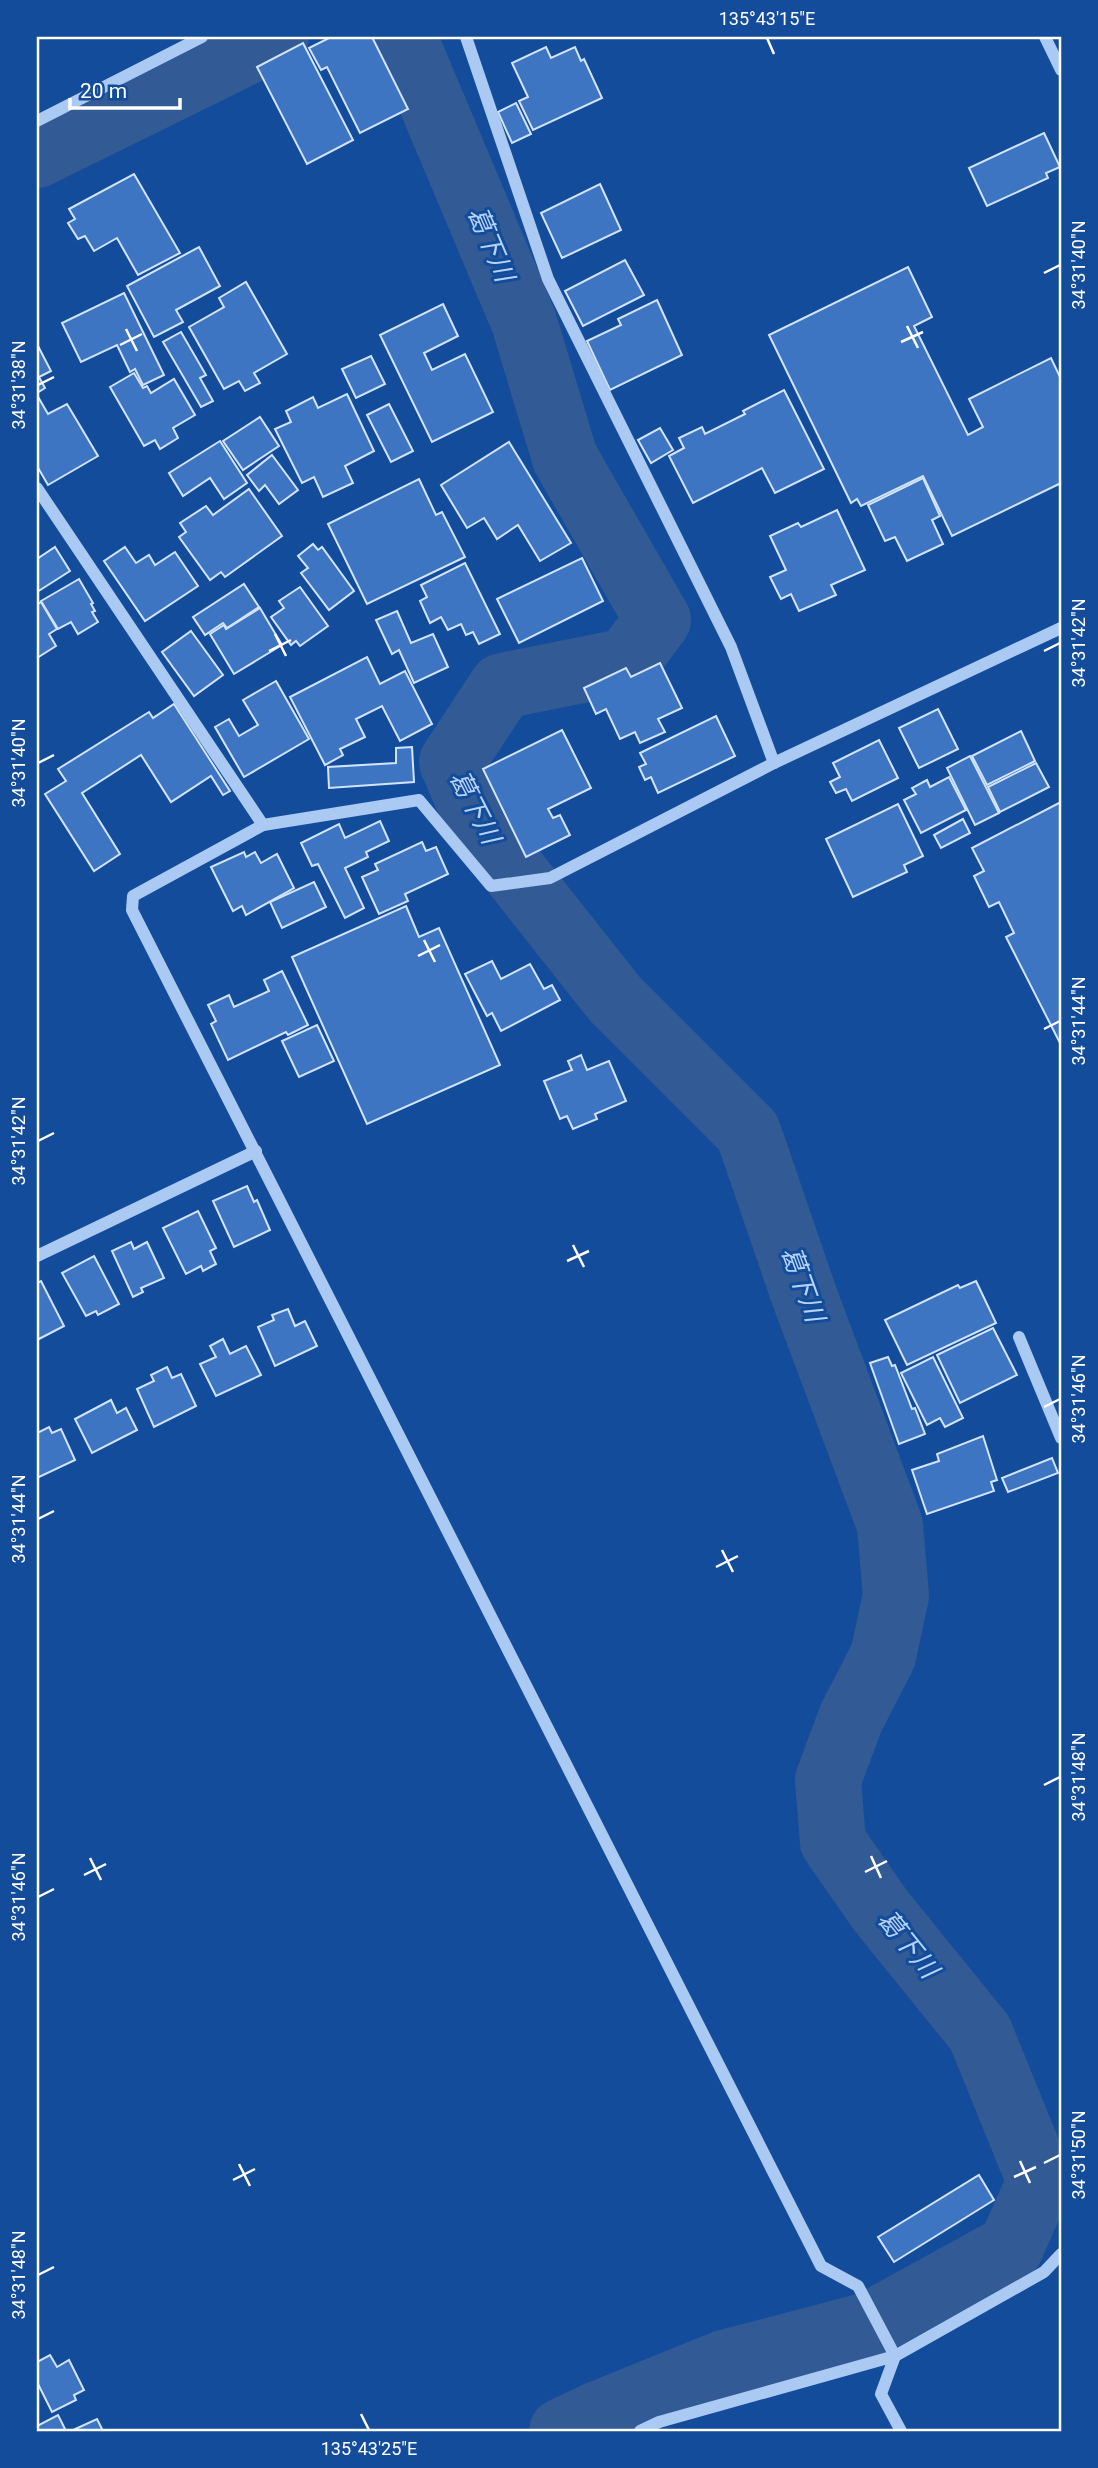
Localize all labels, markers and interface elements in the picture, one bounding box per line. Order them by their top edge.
text: 135°43'15"E [719,8,815,29]
scale bar [70,66,180,110]
text: 20 m [80,79,127,103]
water label: 葛下川 [462,202,521,289]
text: 34°31'40"N [1068,220,1089,310]
text: 34°31'38"N [8,340,29,430]
text: 34°31'42"N [1068,598,1089,688]
text: 34°31'40"N [8,718,29,808]
water label: 葛下川 [444,765,507,851]
text: 34°31'44"N [1068,976,1089,1066]
text: 34°31'42"N [8,1096,29,1186]
water label: 葛下川 [776,1242,831,1329]
text: 34°31'46"N [1068,1354,1089,1444]
text: 34°31'44"N [8,1474,29,1564]
text: 34°31'48"N [1068,1732,1089,1822]
text: 34°31'46"N [8,1852,29,1942]
water label: 葛下川 [872,1904,946,1986]
text: 34°31'50"N [1068,2110,1089,2200]
text: 34°31'48"N [8,2230,29,2320]
text: 135°43'25"E [321,2438,417,2459]

